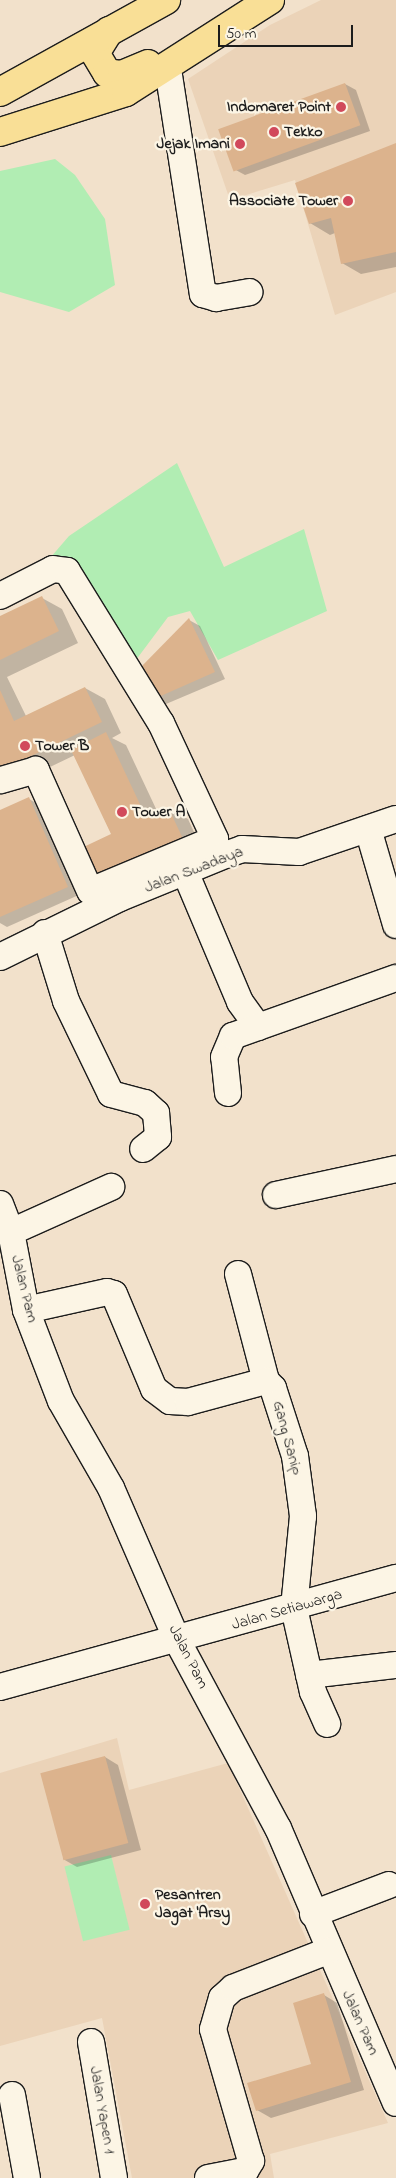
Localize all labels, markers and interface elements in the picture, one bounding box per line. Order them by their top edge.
scale bar [221,15,356,47]
text: 50 m [226,23,256,45]
place label: Indomaret Point [227,97,331,117]
marker: Indomaret Point [335,101,347,113]
place label: Tekko [284,122,323,142]
marker: Tekko [268,126,280,138]
place label: Jejak Imani [157,134,230,154]
marker: Jejak Imani [234,138,246,150]
place label: Associate Tower [229,191,338,211]
marker: Associate Tower [342,195,354,207]
place label: Tower B [35,736,89,756]
marker: Tower B [19,740,31,752]
place label: Tower A [132,802,185,822]
marker: Tower A [116,806,128,818]
street label: Jalan Swadaya [142,842,246,898]
street label: Jalan Pam [6,1253,42,1325]
street label: Gang Sanip [268,1399,306,1477]
street label: Jalan Setiawarga [230,1585,344,1635]
street label: Jalan Pam [164,1622,212,1692]
place label: Pesantren Jagat 'Arsy [155,1885,230,1923]
marker: Pesantren Jagat 'Arsy [139,1898,151,1910]
street label: Jalan Pam [337,1988,383,2058]
street label: Jalan Yapen 1 [85,2065,119,2155]

